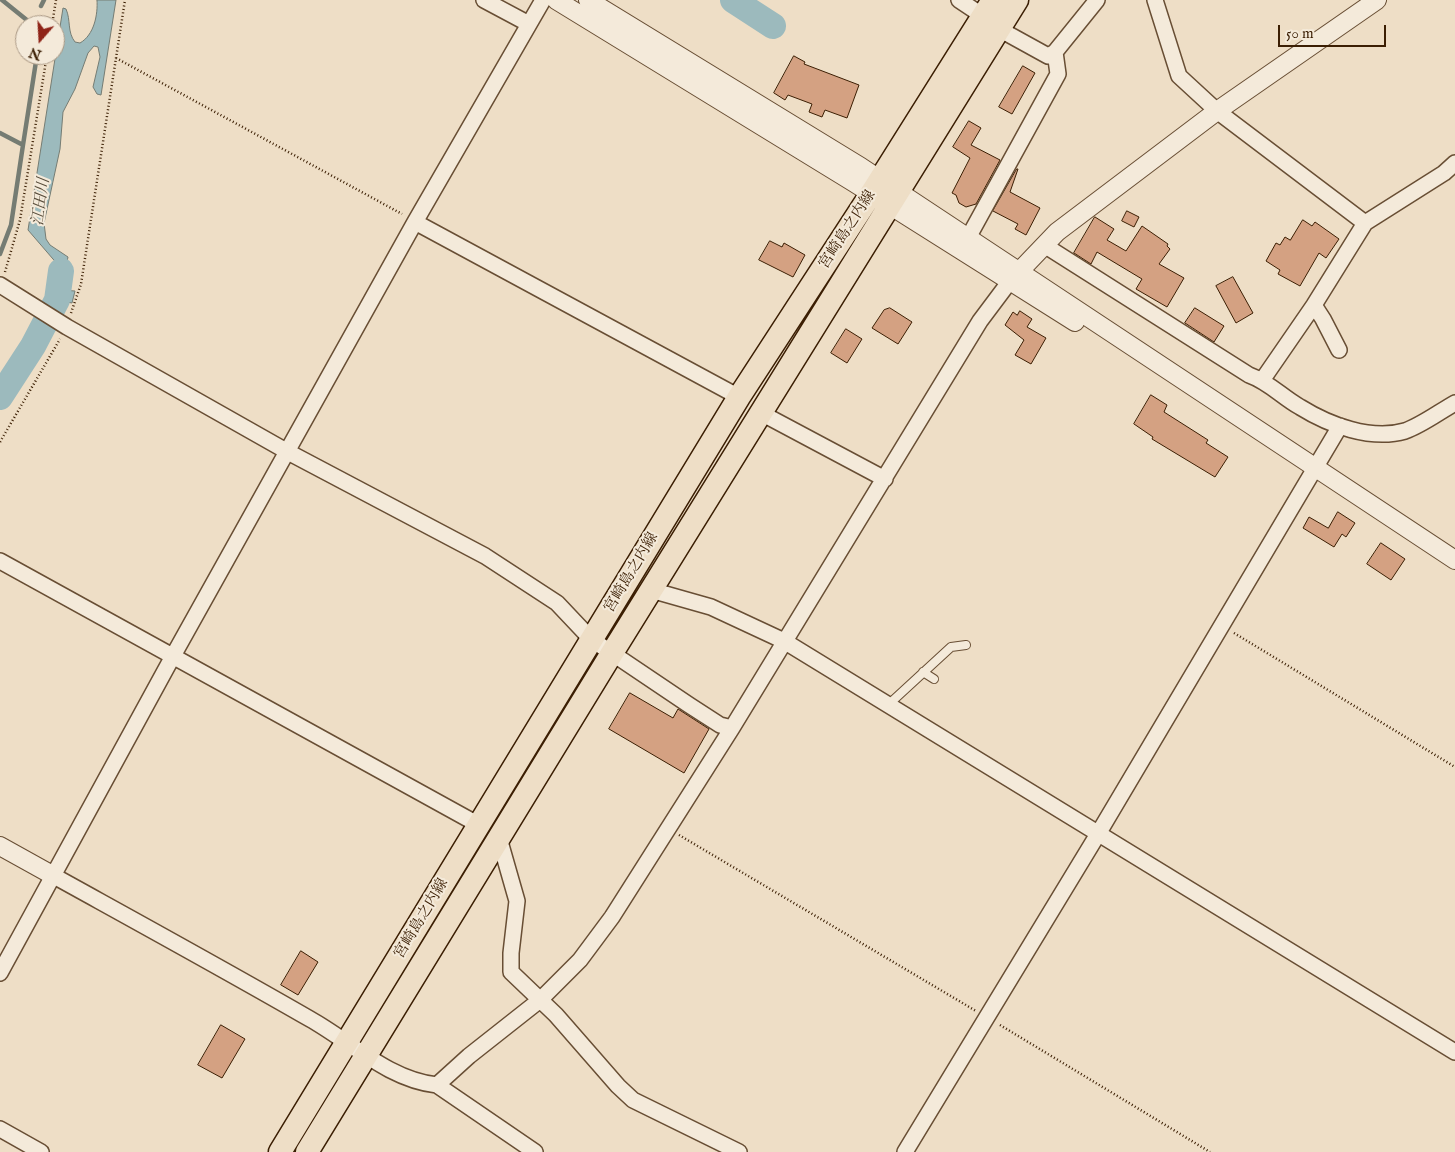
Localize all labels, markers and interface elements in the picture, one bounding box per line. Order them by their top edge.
north arrow [15,15,65,65]
scale bar [1280,15,1388,47]
text: 50 m [1286,24,1314,43]
text: N [27,43,44,64]
water label: 江田川 [29,177,55,227]
street label: 宮崎島之内線 [816,187,880,273]
street label: 宮崎島之内線 [601,530,663,616]
street label: 宮崎島之内線 [391,876,453,962]

